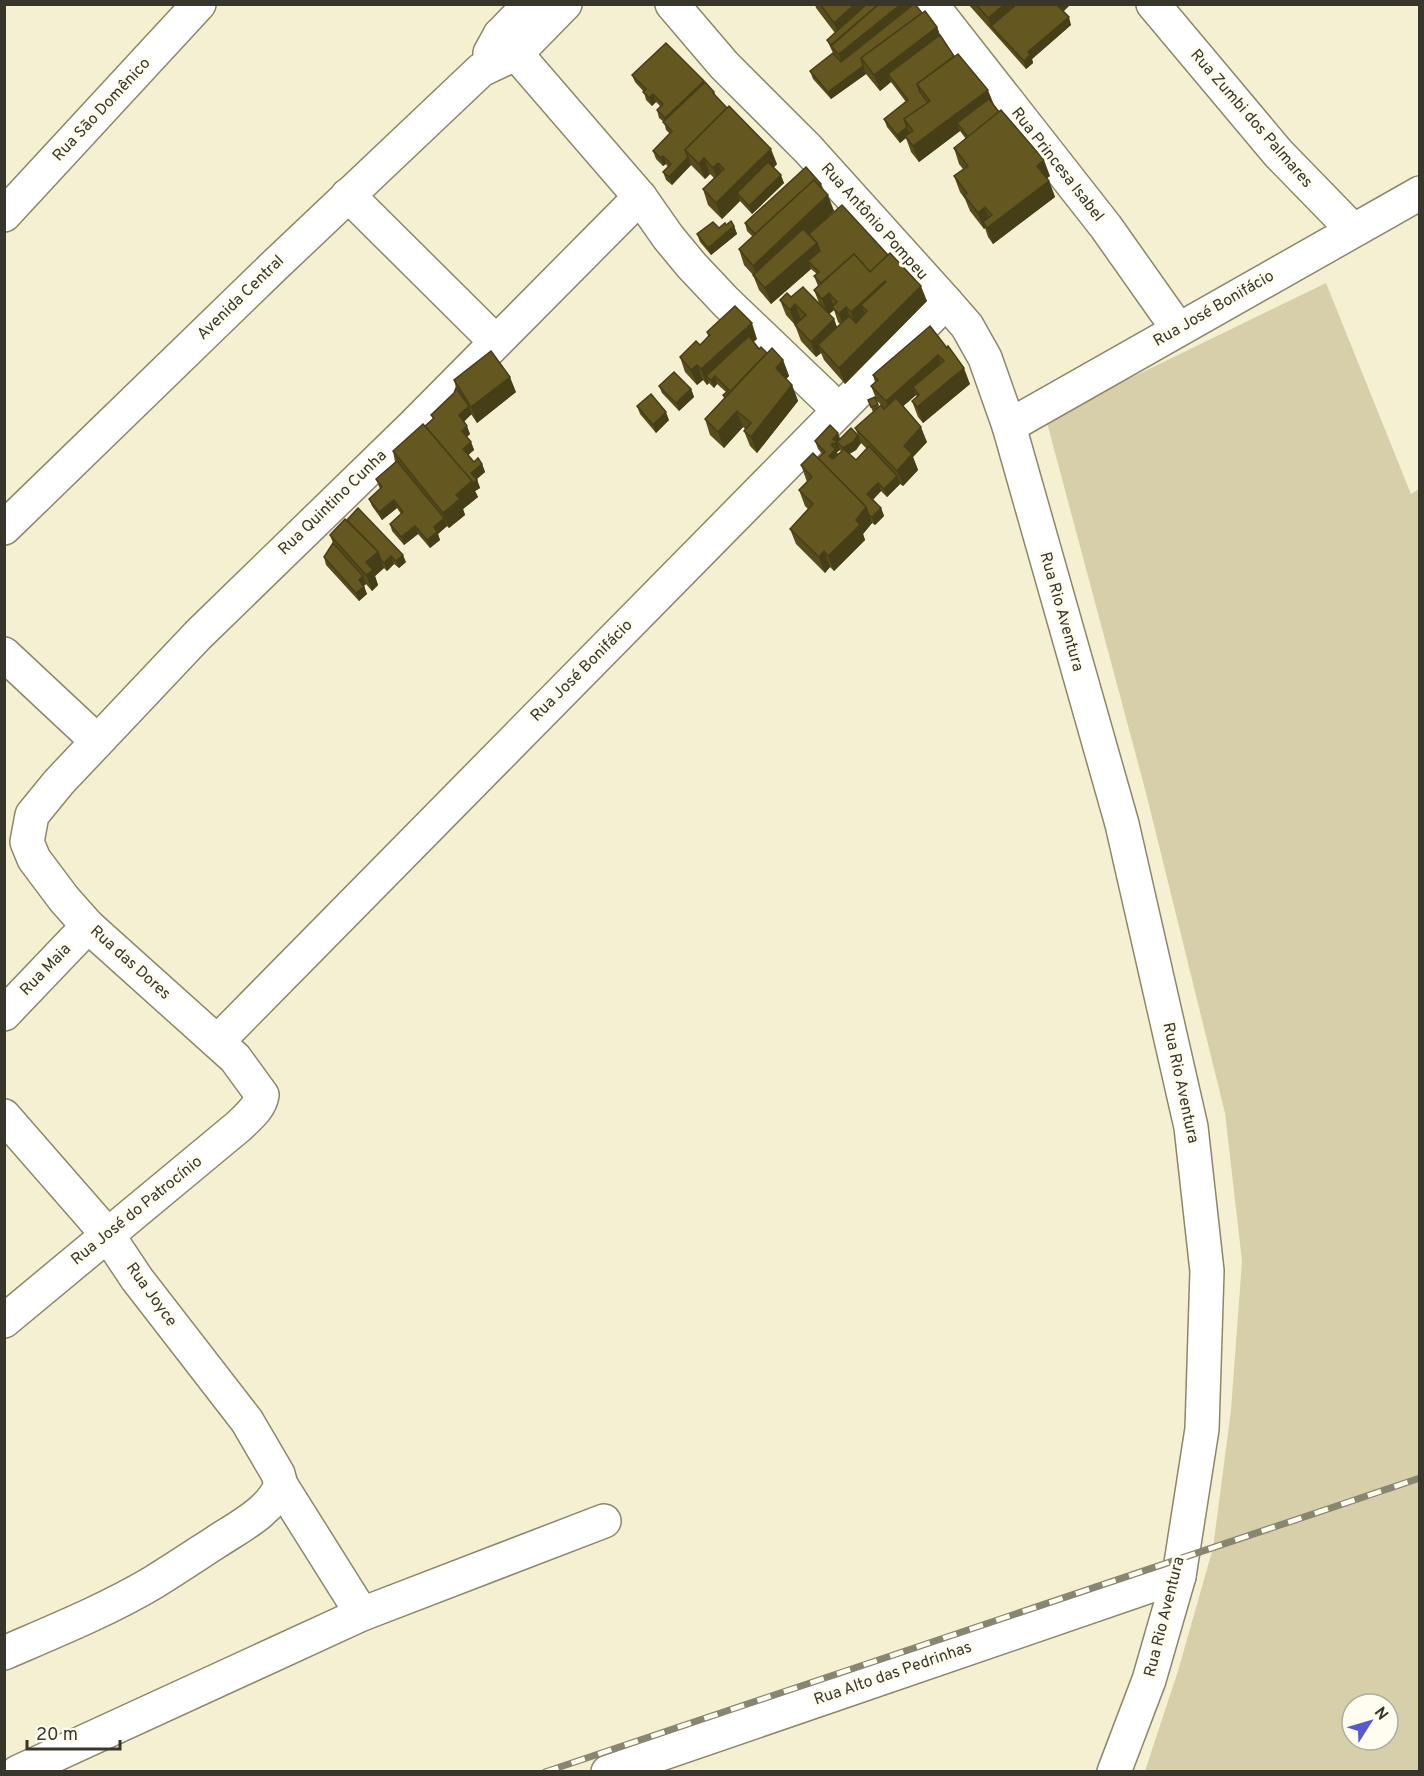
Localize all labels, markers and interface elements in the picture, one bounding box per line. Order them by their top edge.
street label: Rua Zumbi dos Palmares [1185,46,1317,192]
street label: Rua São Domênico [49,54,155,166]
street label: Rua Princesa Isabel [1006,104,1108,226]
street label: Rua Antônio Pompeu [816,159,932,285]
street label: Avenida Central [193,252,289,344]
street label: Rua José Bonifácio [1150,266,1278,352]
street label: Rua Quintino Cunha [275,446,391,560]
street label: Rua Rio Aventura [1034,550,1088,674]
street label: Rua José Bonifácio [527,616,637,726]
street label: Rua das Dores [86,922,174,1004]
street label: Rua Maia [16,940,76,1000]
street label: Rua Rio Aventura [1157,1021,1203,1145]
street label: Rua José do Patrocínio [67,1152,207,1270]
street label: Rua Joyce [121,1259,181,1331]
street label: Rua Rio Aventura [1140,1555,1190,1679]
street label: Rua Alto das Pedrinhas [811,1638,975,1710]
north arrow [1340,1692,1400,1752]
text: N [1369,1704,1392,1725]
scale bar [27,1713,120,1751]
text: 20 m [36,1724,78,1747]

